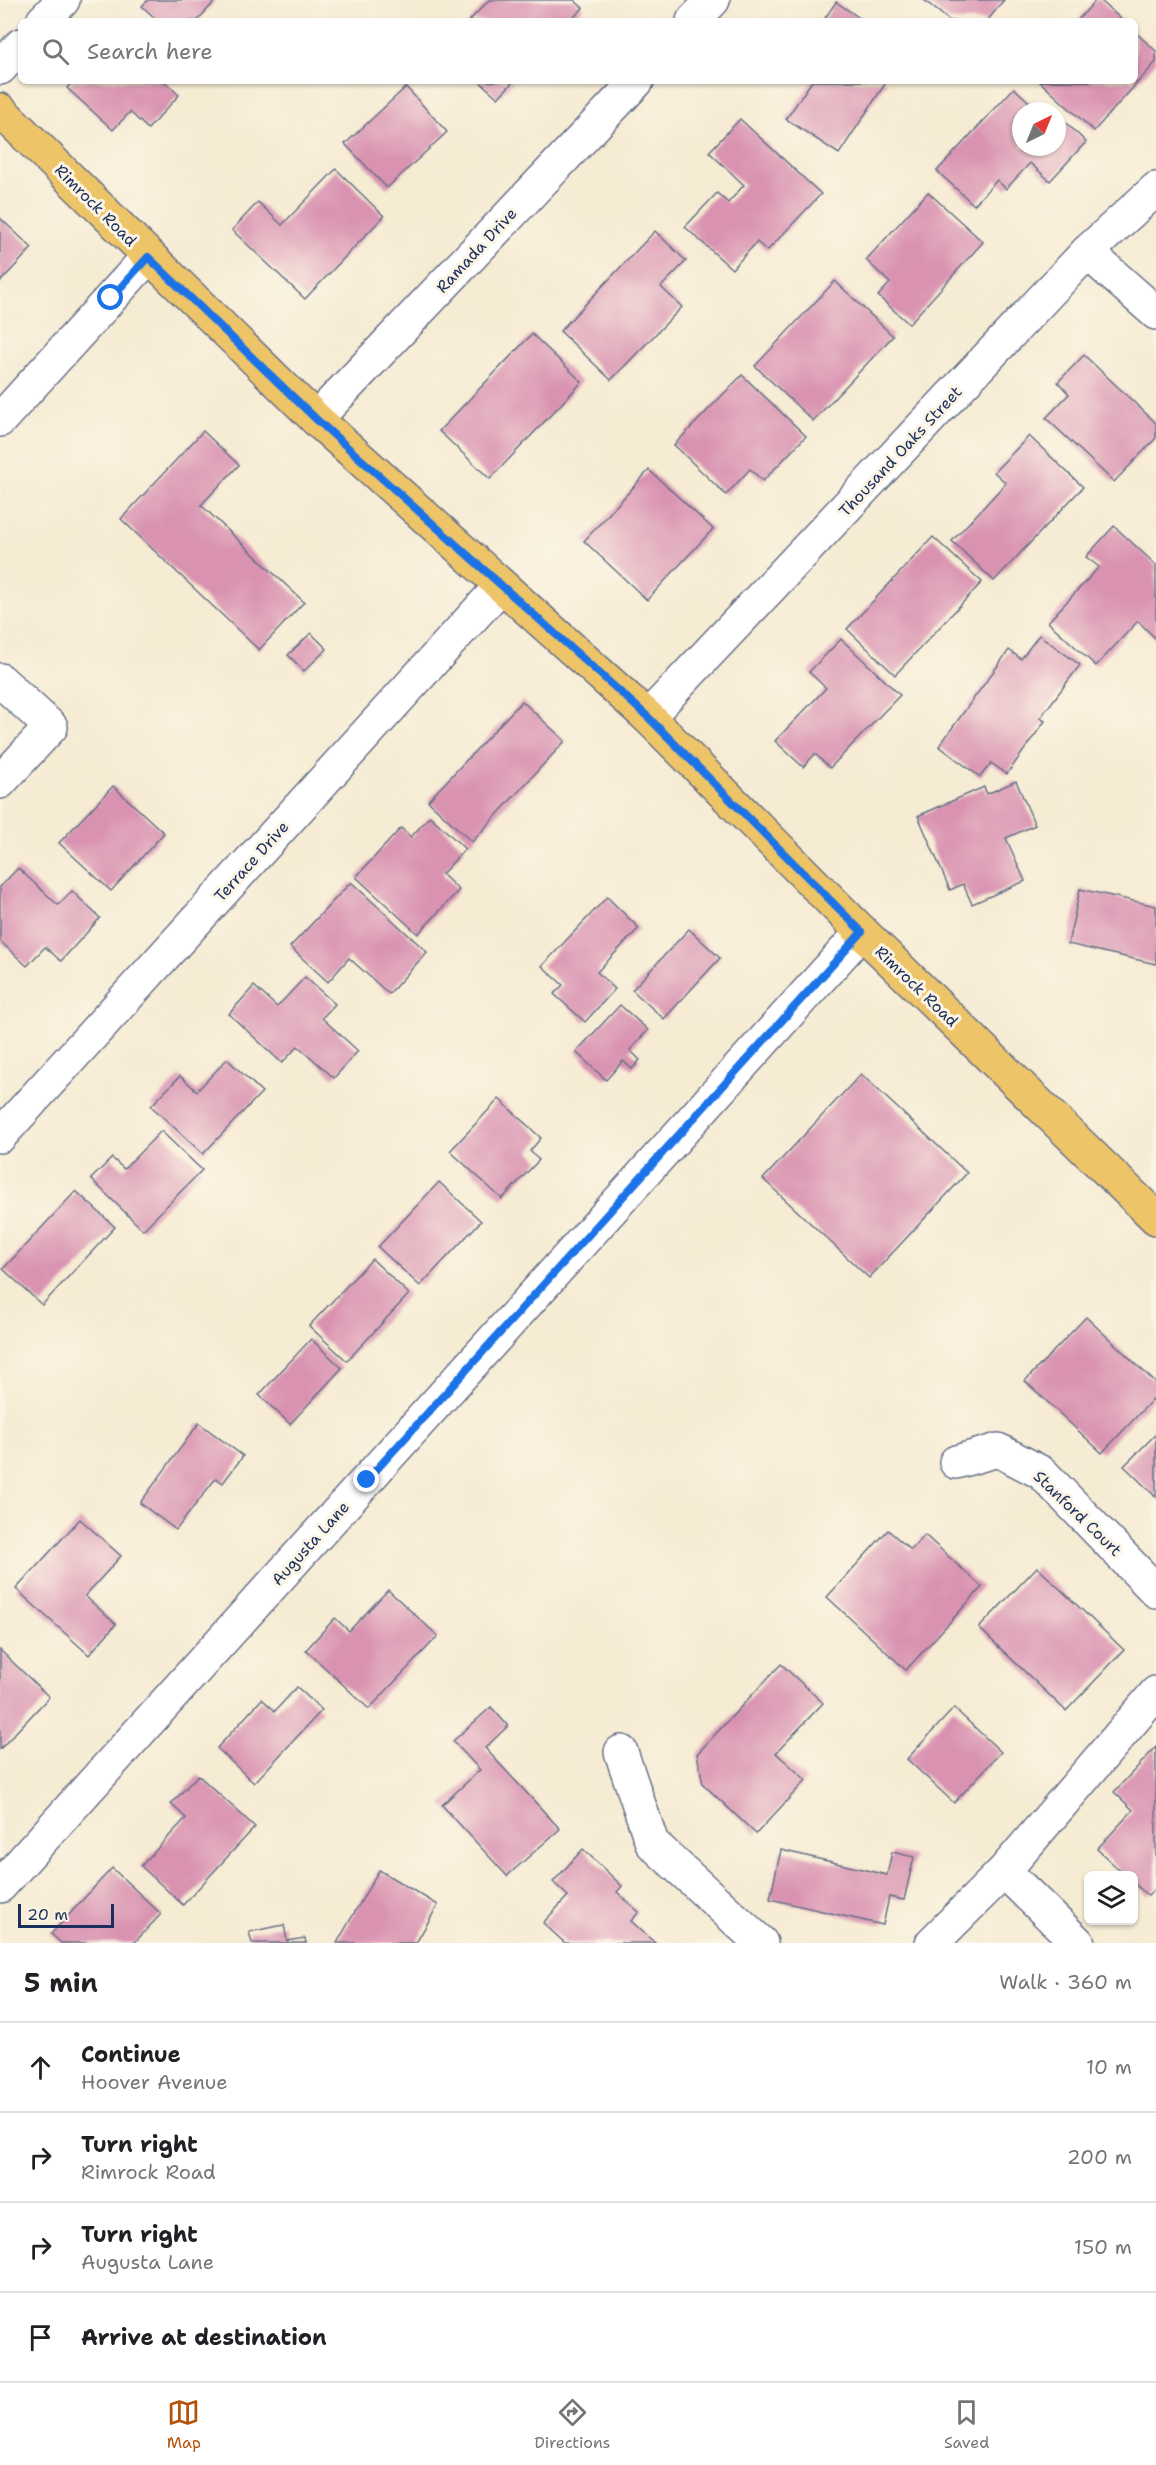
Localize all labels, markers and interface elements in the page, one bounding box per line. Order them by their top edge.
search box [18,18,1138,84]
icon: search [39,35,72,68]
text: Search here [87,37,213,66]
north arrow [1012,102,1066,156]
street label: Rimrock Road [50,160,141,251]
street label: Ramada Drive [432,203,521,297]
route start [97,284,123,310]
street label: Thousand Oaks Street [834,381,967,521]
street label: Terrace Drive [210,817,293,906]
street label: Rimrock Road [871,941,963,1031]
route end [353,1466,379,1492]
street label: Stanford Court [1029,1466,1126,1561]
street label: Augusta Lane [267,1497,354,1590]
map controls [1084,1871,1138,1925]
button: layers [1084,1871,1138,1925]
scale bar [18,1901,114,1928]
text: 20 m [27,1904,68,1925]
text: 5 min [24,1965,98,2000]
text: Walk · 360 m [999,1969,1132,1995]
text: Continue [81,2040,181,2069]
icon: ahead [24,2051,57,2084]
text: 10 m [1086,2054,1132,2080]
text: Hoover Avenue [81,2069,228,2095]
text: Turn right [81,2130,198,2159]
icon: right [24,2141,57,2174]
text: 200 m [1067,2144,1132,2170]
text: Rimrock Road [81,2159,216,2185]
text: Turn right [81,2220,198,2249]
icon: right [24,2231,57,2264]
text: 150 m [1074,2234,1132,2260]
text: Augusta Lane [81,2249,214,2275]
icon: arrive [24,2321,57,2354]
text: Arrive at destination [81,2323,327,2352]
tab: Map [167,2396,201,2453]
tab: Directions [534,2396,611,2453]
tab: Saved [944,2396,989,2453]

